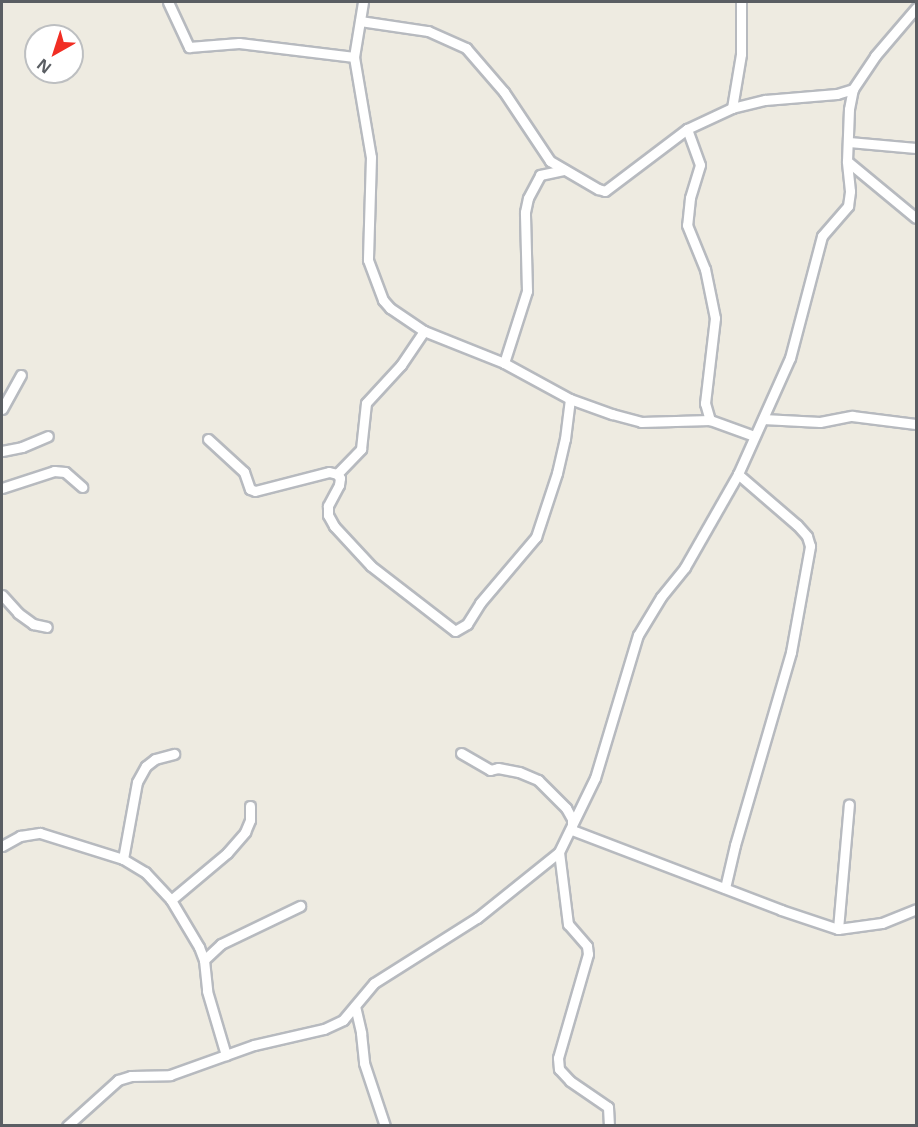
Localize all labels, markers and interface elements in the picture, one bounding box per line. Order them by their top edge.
north arrow [24,24,84,84]
text: N [32,54,56,79]

